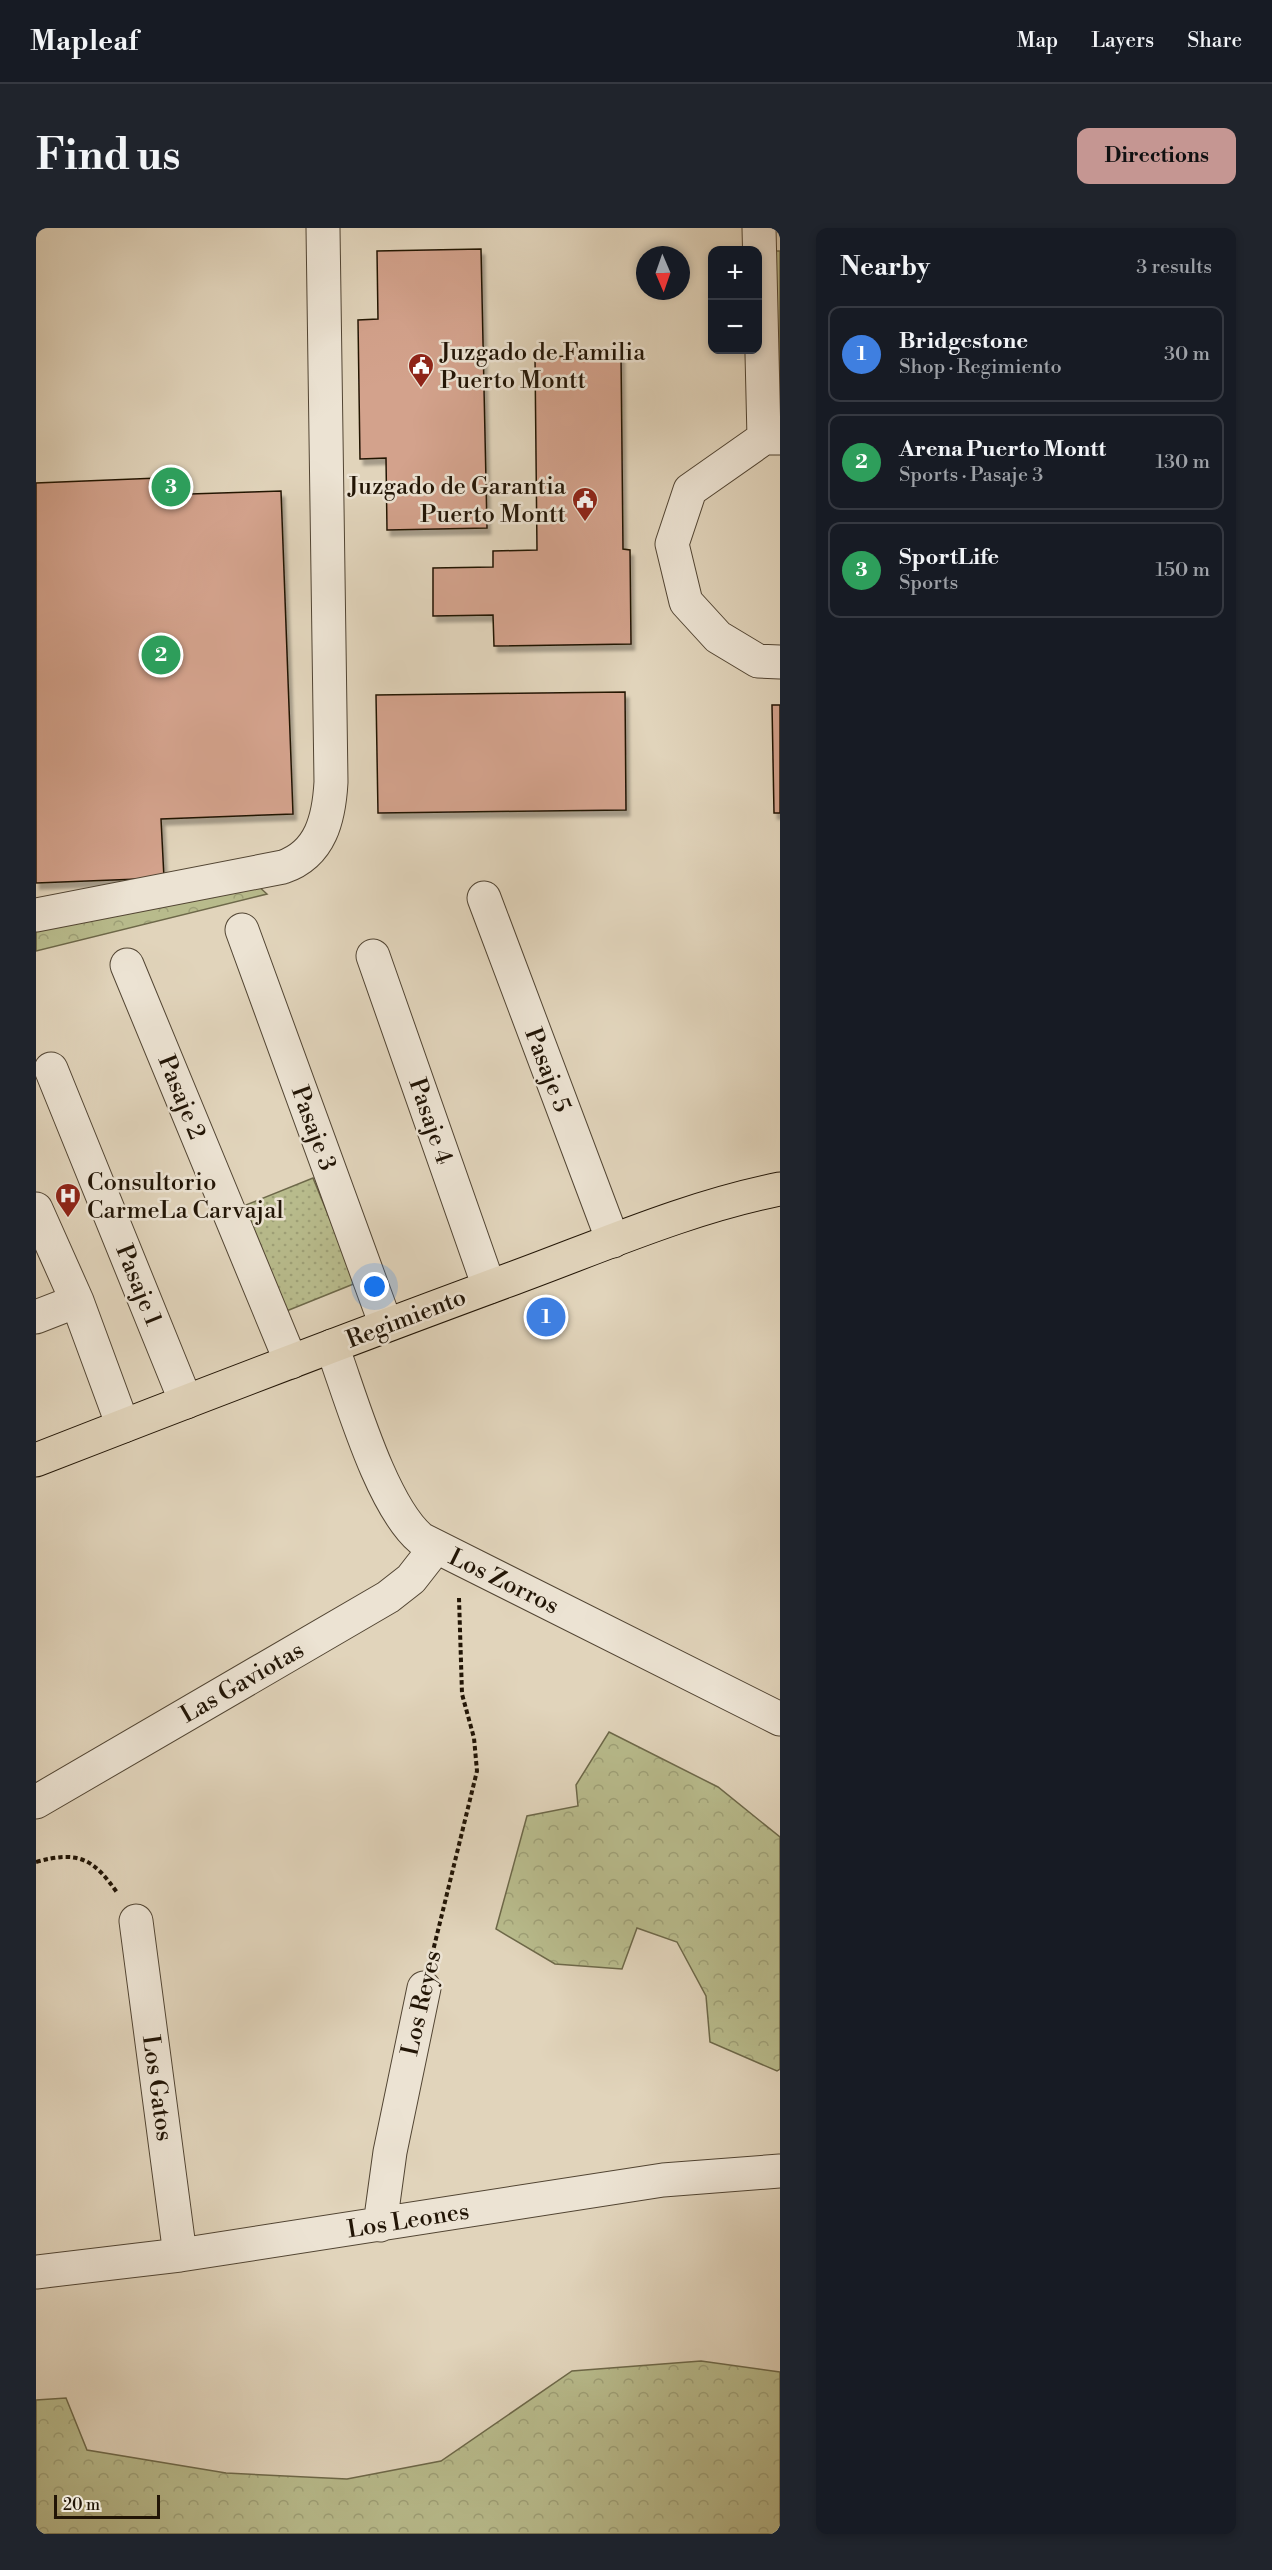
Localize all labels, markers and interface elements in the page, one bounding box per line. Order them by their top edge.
text: Mapleaf [30,24,138,59]
text: Map [1017,28,1058,54]
text: Layers [1091,28,1154,54]
text: Share [1187,28,1242,54]
button: Directions [1077,128,1236,184]
text: Find us [36,130,180,183]
north arrow [636,246,690,300]
map controls [708,246,762,354]
button: + [708,246,762,300]
text: Nearby [840,251,930,283]
text: 3 results [1136,255,1212,280]
button: − [708,300,762,354]
text: Bridgestone [899,328,1028,355]
place label: Juzgado de Familia Puerto Montt [439,338,646,396]
text: 1 [857,342,866,367]
text: 30 m [1164,342,1210,367]
public building icon: Juzgado de Familia Puerto Montt [406,351,436,389]
text: Shop · Regimiento [899,355,1062,380]
text: Arena Puerto Montt [899,436,1106,463]
text: 2 [855,450,868,475]
text: 130 m [1155,450,1210,475]
text: Sports · Pasaje 3 [899,463,1043,488]
pin: 3 [152,464,190,510]
place label: Juzgado de Garantia Puerto Montt [347,472,567,530]
public building icon: Juzgado de Garantia Puerto Montt [570,485,600,523]
text: SportLife [899,544,999,571]
text: 3 [855,558,868,583]
text: 150 m [1155,558,1210,583]
text: Sports [899,571,958,596]
pin: 2 [142,632,180,678]
street label: Pasaje 5 [517,1024,577,1117]
street label: Pasaje 2 [151,1051,212,1144]
street label: Pasaje 4 [401,1074,459,1168]
street label: Pasaje 3 [284,1082,342,1175]
place label: Consultorio CarmeLa Carvajal [87,1168,284,1226]
hospital icon: Consultorio CarmeLa Carvajal [53,1181,83,1219]
street label: Pasaje 1 [108,1240,168,1331]
your location [360,1272,389,1301]
street label: Regimiento [342,1282,471,1356]
pin: 1 [526,1294,566,1340]
street label: Los Zorros [444,1542,564,1621]
street label: Las Gaviotas [175,1635,310,1730]
street label: Los Reyes [395,1948,449,2059]
street label: Los Gatos [135,2033,179,2143]
street label: Los Leones [345,2197,471,2245]
scale bar [54,2492,160,2520]
text: 20 m [63,2495,100,2515]

